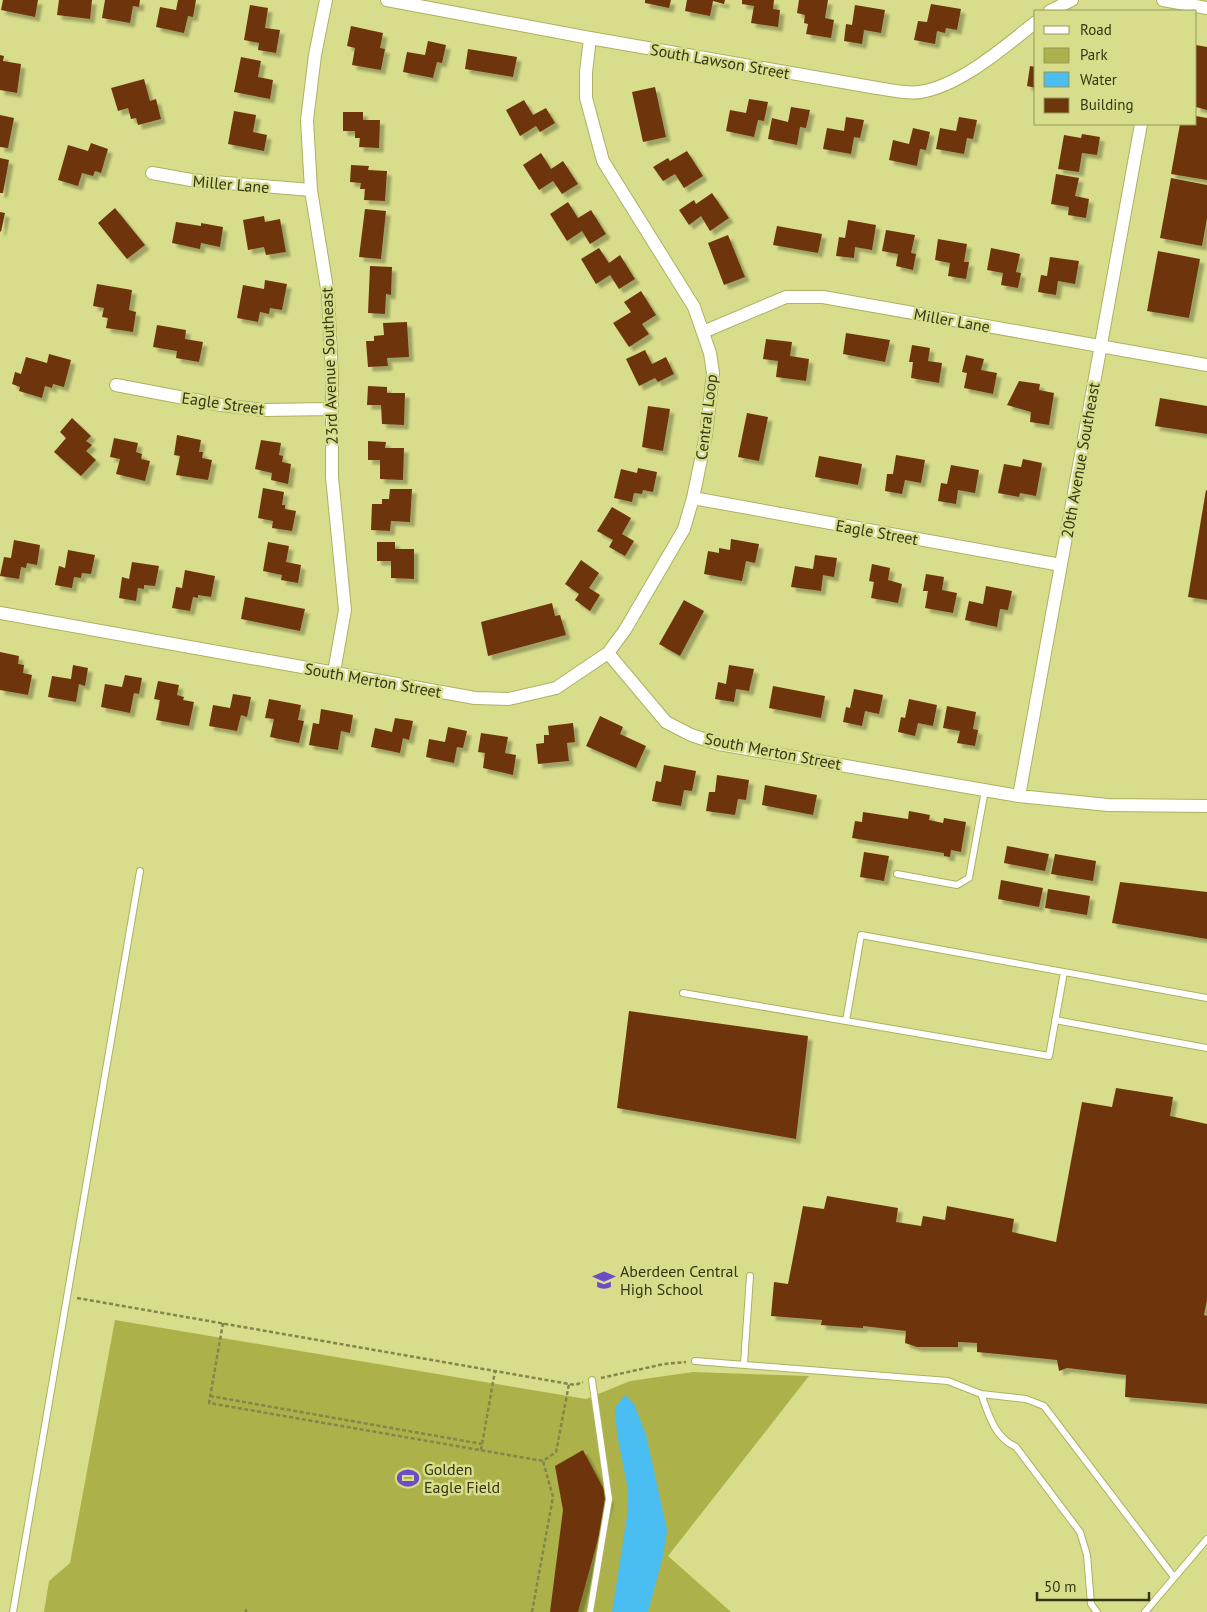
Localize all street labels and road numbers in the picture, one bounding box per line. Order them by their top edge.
street label: South Lawson Street [649,39,792,83]
street label: Miller Lane [192,171,270,197]
street label: 23rd Avenue Southeast [316,286,342,445]
street label: Miller Lane [912,303,992,337]
street label: Central Loop [691,373,721,461]
street label: 20th Avenue Southeast [1056,380,1104,539]
street label: Eagle Street [180,387,266,419]
street label: Eagle Street [834,515,920,549]
street label: South Merton Street [303,658,444,702]
street label: South Merton Street [703,728,843,774]

